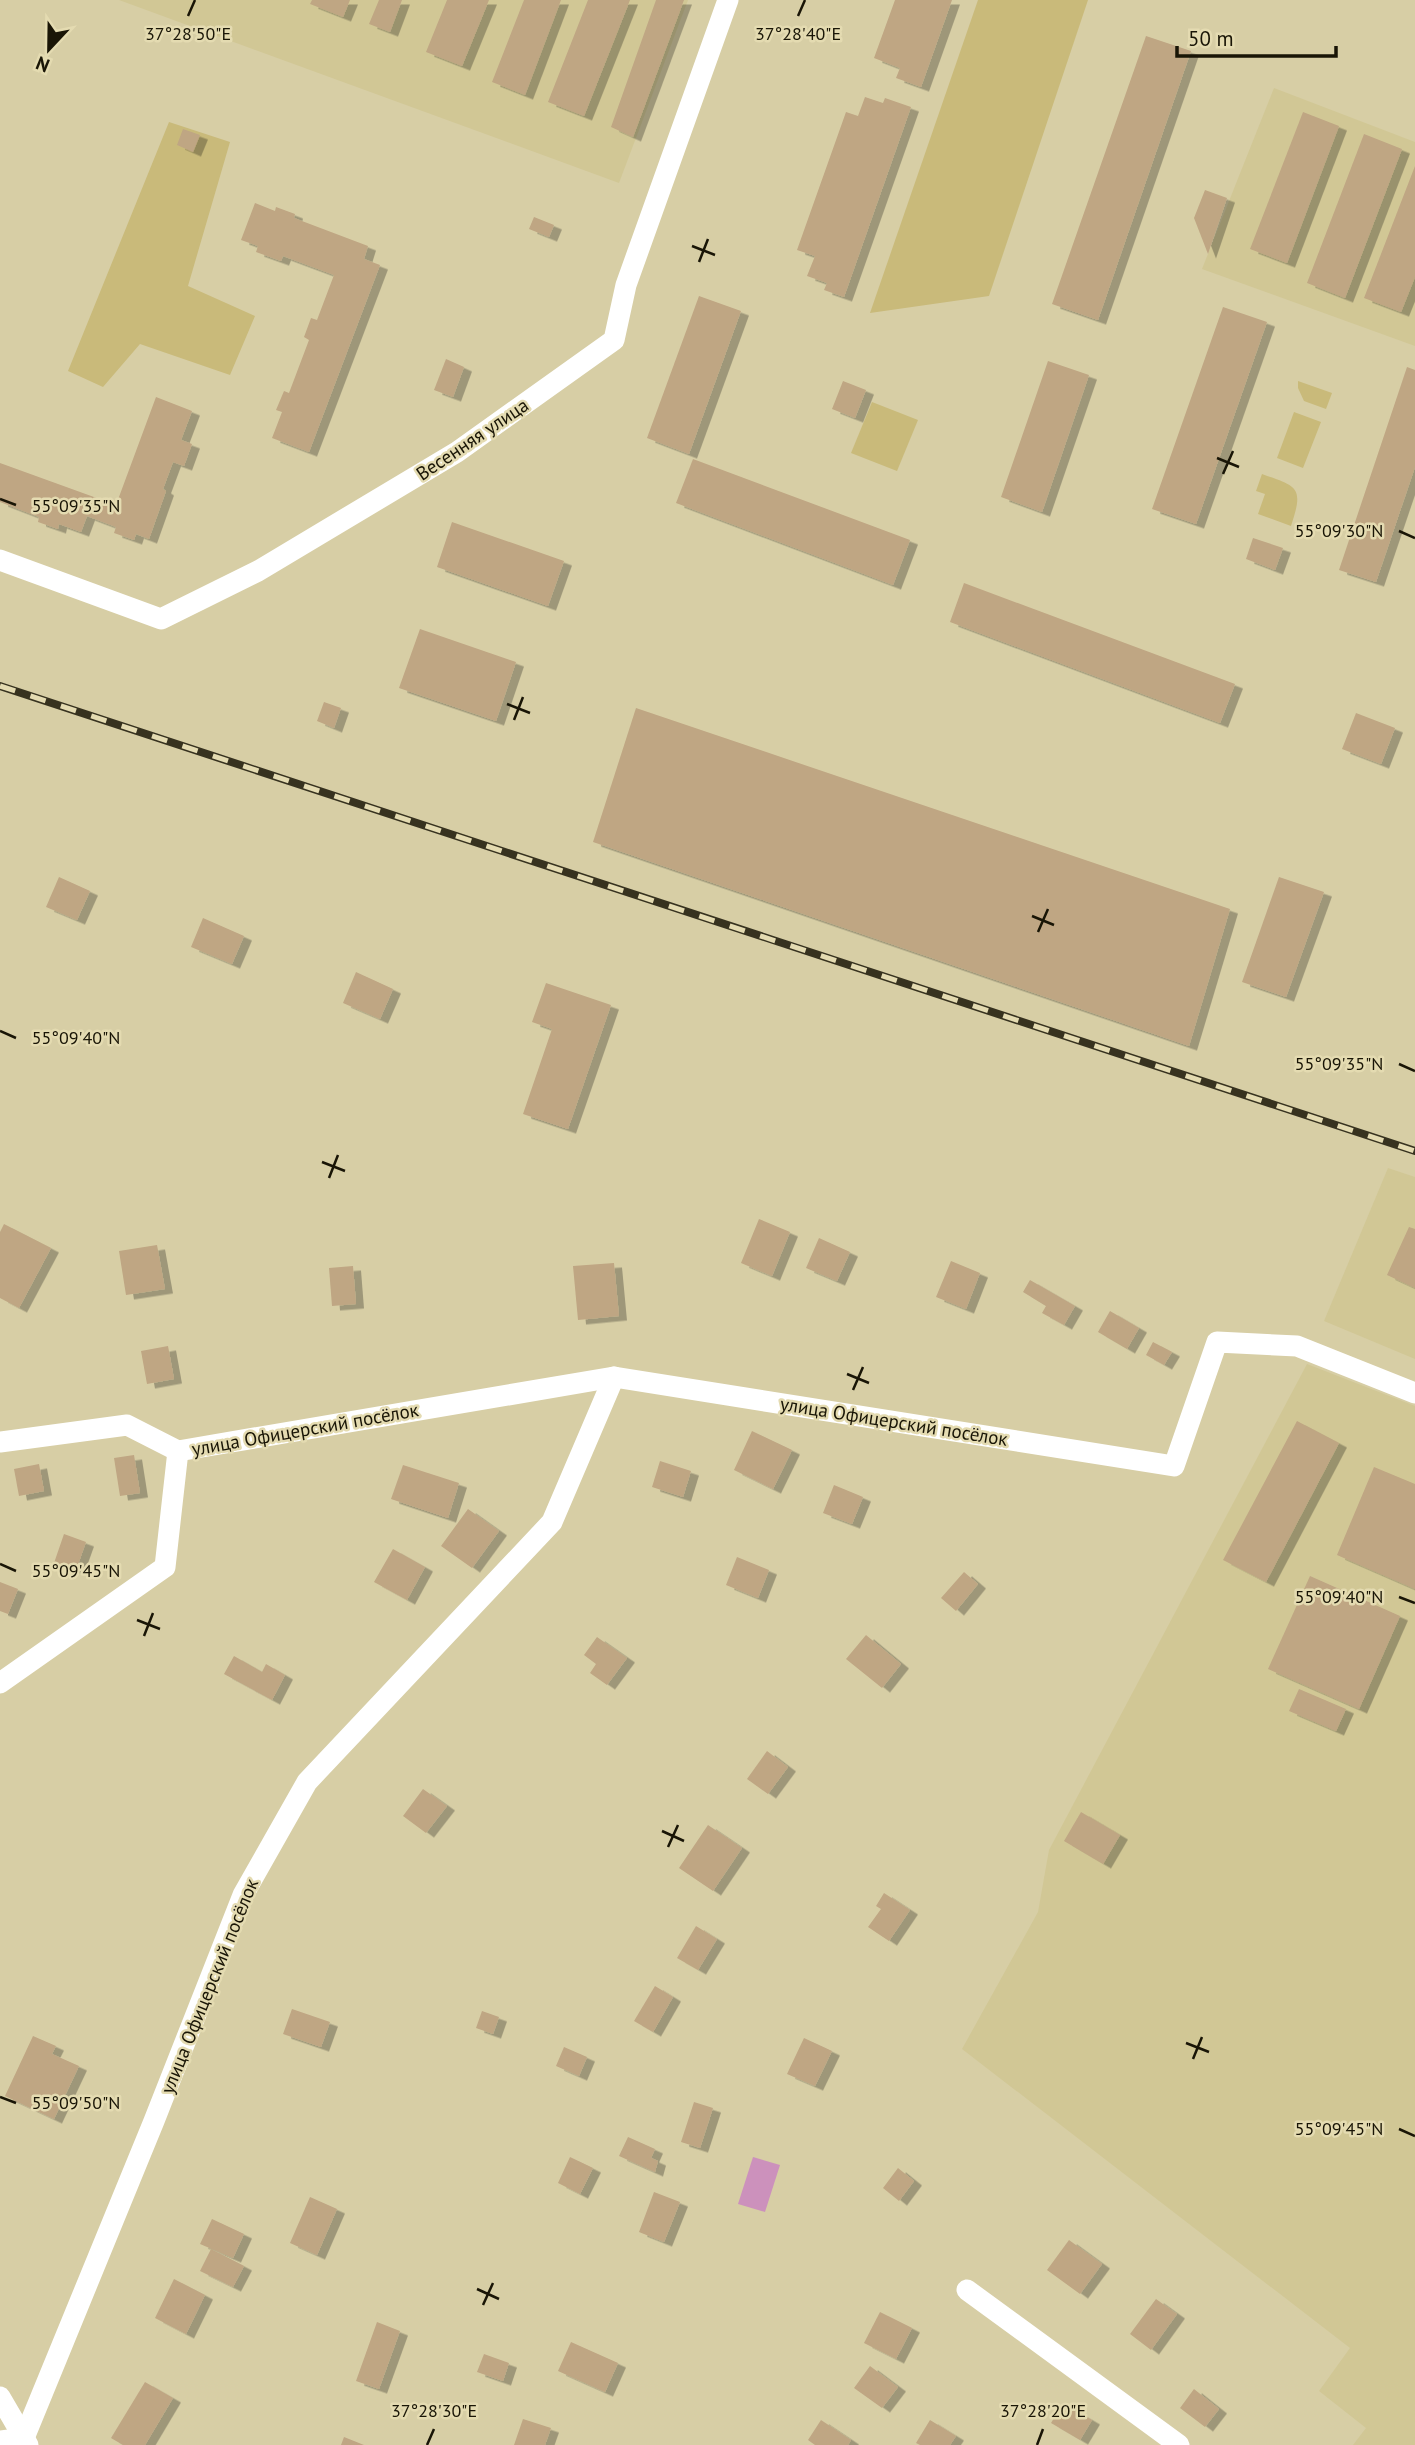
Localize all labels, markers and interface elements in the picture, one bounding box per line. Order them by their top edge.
north arrow [14,14,84,84]
scale bar [1177,14,1336,58]
text: 37°28'50"E [145,22,231,45]
text: 37°28'40"E [755,22,841,45]
text: 50 m [1188,25,1234,52]
text: N [32,51,53,78]
street label: Весенняя улица [411,393,533,485]
text: 55°09'35"N [32,494,120,517]
text: 55°09'30"N [1295,519,1383,542]
text: 55°09'40"N [32,1026,120,1049]
text: 55°09'35"N [1295,1052,1383,1075]
street label: улица Офицерский посёлок [779,1391,1009,1451]
street label: улица Офицерский посёлок [190,1397,420,1461]
text: 55°09'45"N [32,1559,120,1582]
text: 55°09'40"N [1295,1585,1383,1608]
street label: улица Офицерский посёлок [155,1875,263,2097]
text: 55°09'50"N [32,2091,120,2114]
text: 55°09'45"N [1295,2117,1383,2140]
text: 37°28'30"E [391,2399,477,2422]
text: 37°28'20"E [1000,2399,1086,2422]

